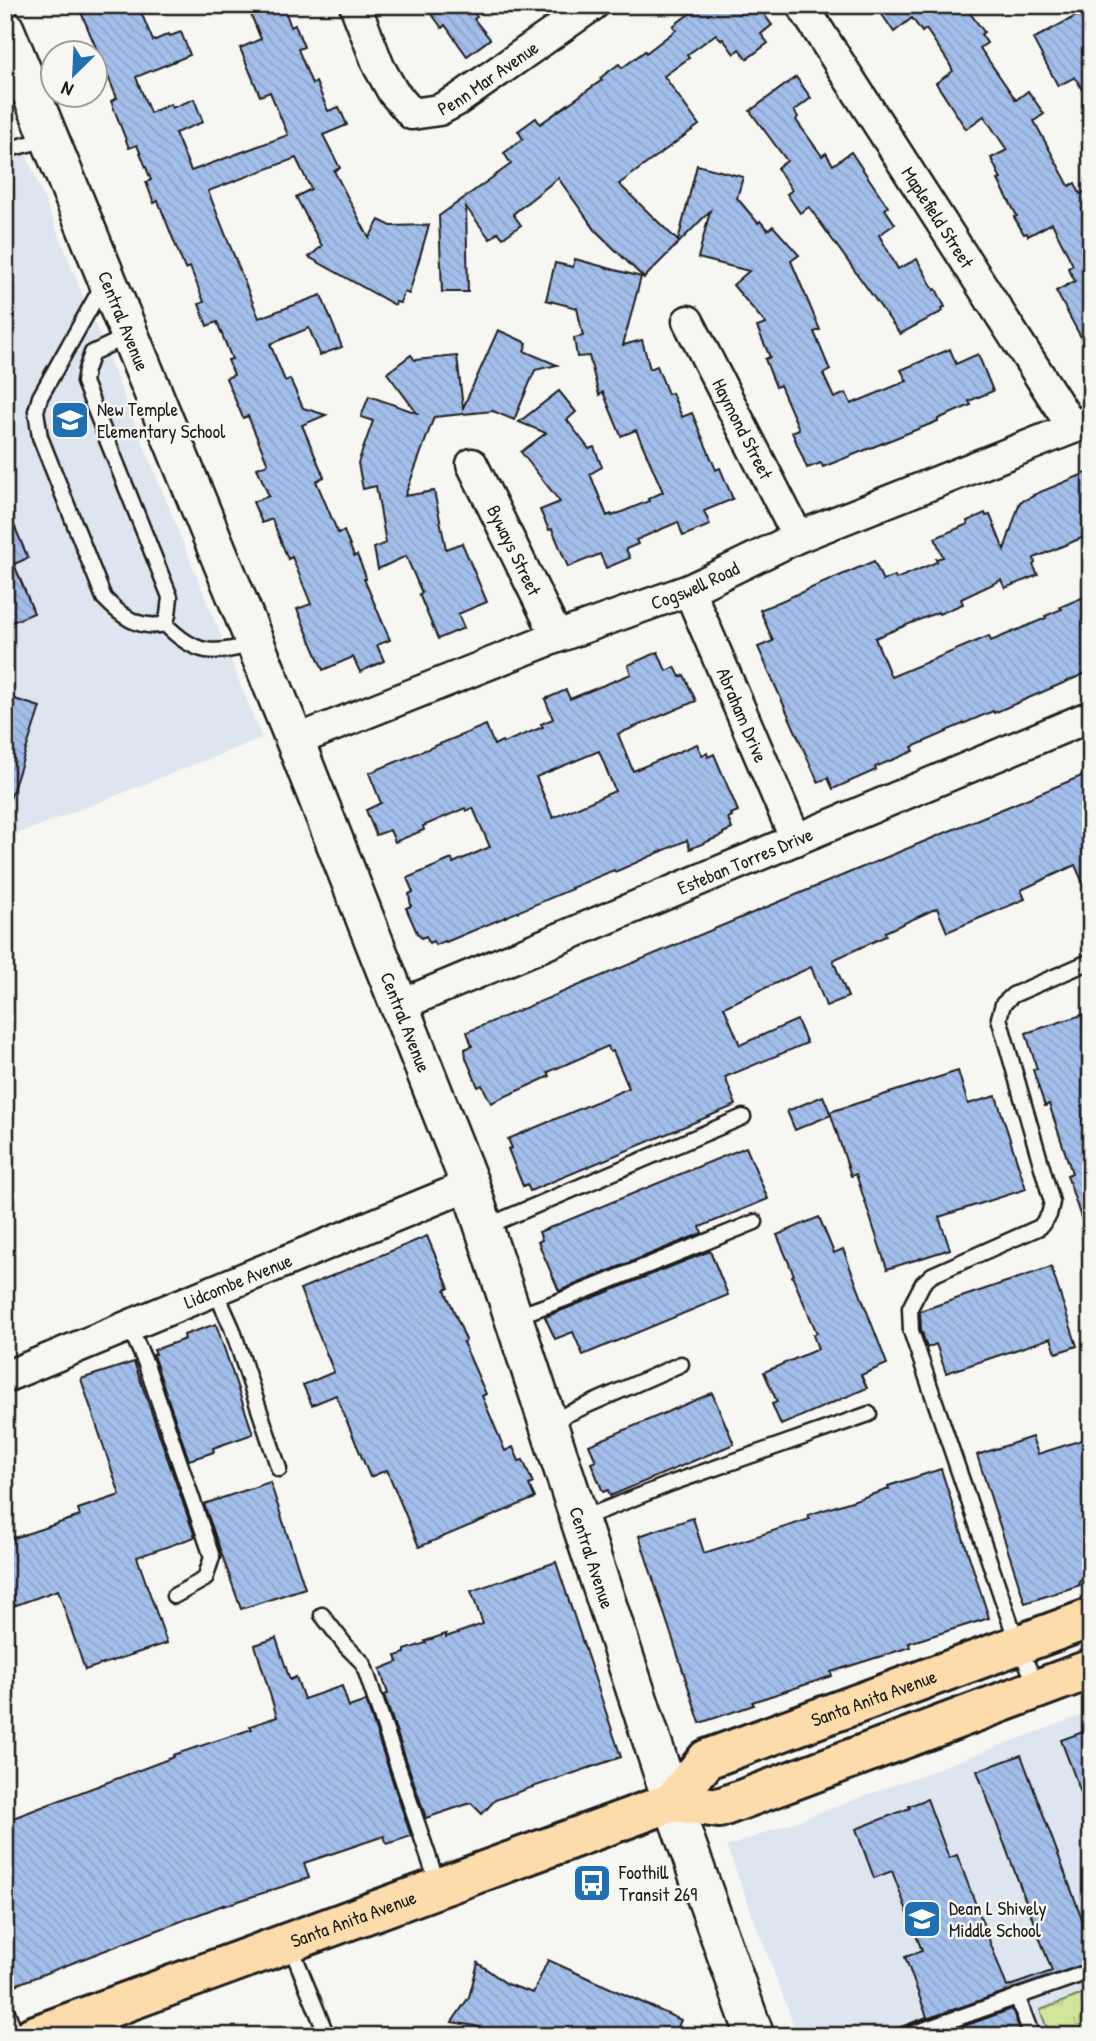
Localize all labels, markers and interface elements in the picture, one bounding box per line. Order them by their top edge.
street label: Penn Mar Avenue [433,34,544,121]
north arrow [38,38,108,108]
text: N [57,76,77,103]
street label: Maplefield Street [896,161,980,273]
street label: Central Avenue [92,267,156,375]
street label: Haymond Street [706,374,780,484]
place label: New Temple Elementary School [97,396,226,444]
school or university icon: New Temple Elementary School [49,399,91,441]
street label: Byways Street [481,500,548,600]
street label: Cogswell Road [647,554,744,616]
street label: Abraham Drive [711,664,774,767]
street label: Esteban Torres Drive [673,821,817,901]
street label: Central Avenue [374,968,437,1076]
street label: Lidcombe Avenue [180,1247,296,1315]
street label: Central Avenue [563,1503,621,1612]
street label: Santa Anita Avenue [807,1663,940,1733]
place label: Foothill Transit 269 [618,1859,697,1907]
bus stop icon: Foothill Transit 269 [571,1862,613,1904]
street label: Santa Anita Avenue [287,1884,420,1954]
place label: Dean L Shively Middle School [949,1895,1047,1943]
school or university icon: Dean L Shively Middle School [901,1898,943,1940]

